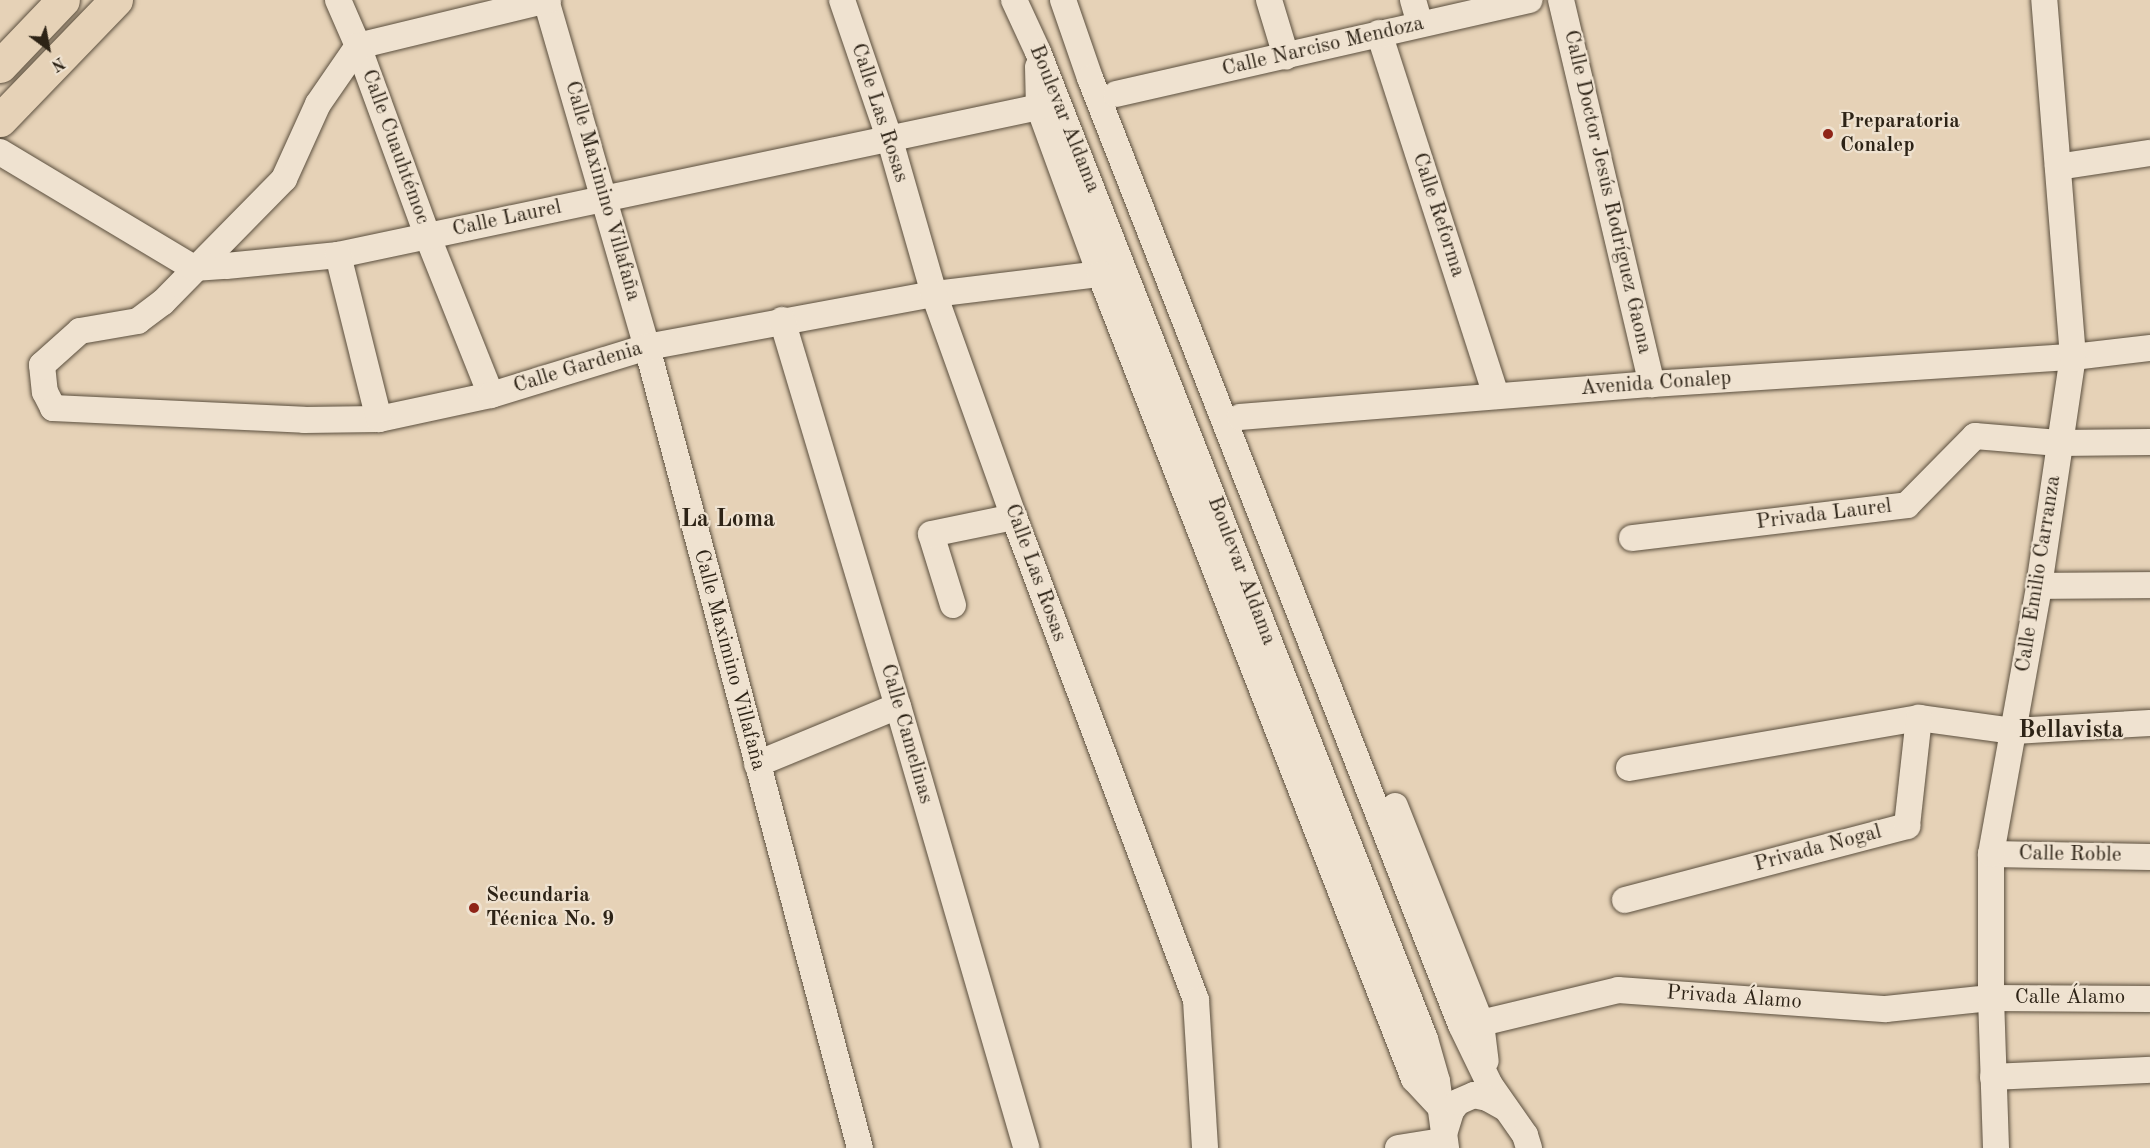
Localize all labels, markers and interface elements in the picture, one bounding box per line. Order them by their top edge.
street label: Calle Narciso Mendoza [1220,12,1426,82]
north arrow [18,18,78,78]
street label: Calle Doctor Jesús Rodríguez Gaona [1557,28,1657,356]
street label: Calle Las Rosas [845,40,913,186]
street label: Boulevar Aldama [1023,42,1105,196]
text: N [48,53,67,73]
street label: Calle Cuauhtémoc [355,66,435,228]
street label: Calle Maximino Villafaña [559,78,645,304]
place label: Preparatoria Conalep [1840,109,1960,159]
marker: Preparatoria Conalep [1821,127,1835,141]
street label: Calle Reforma [1406,150,1470,280]
street label: Calle Laurel [450,195,564,243]
street label: Calle Gardenia [511,336,645,400]
street label: Avenida Conalep [1580,366,1732,402]
street label: Calle Emilio Carranza [2011,474,2067,674]
street label: Boulevar Aldama [1201,493,1281,649]
street label: Privada Laurel [1755,494,1893,536]
street label: Calle Las Rosas [998,501,1072,645]
district label: La Loma [681,507,775,535]
street label: Calle Maximino Villafaña [687,547,771,773]
street label: Calle Camelinas [874,661,938,807]
district label: Bellavista [2018,718,2124,746]
street label: Privada Nogal [1752,820,1884,878]
street label: Calle Roble [2018,842,2122,868]
place label: Secundaria Técnica No. 9 [486,883,614,933]
marker: Secundaria Técnica No. 9 [467,901,481,915]
street label: Privada Álamo [1665,981,1803,1015]
street label: Calle Álamo [2015,985,2125,1011]

